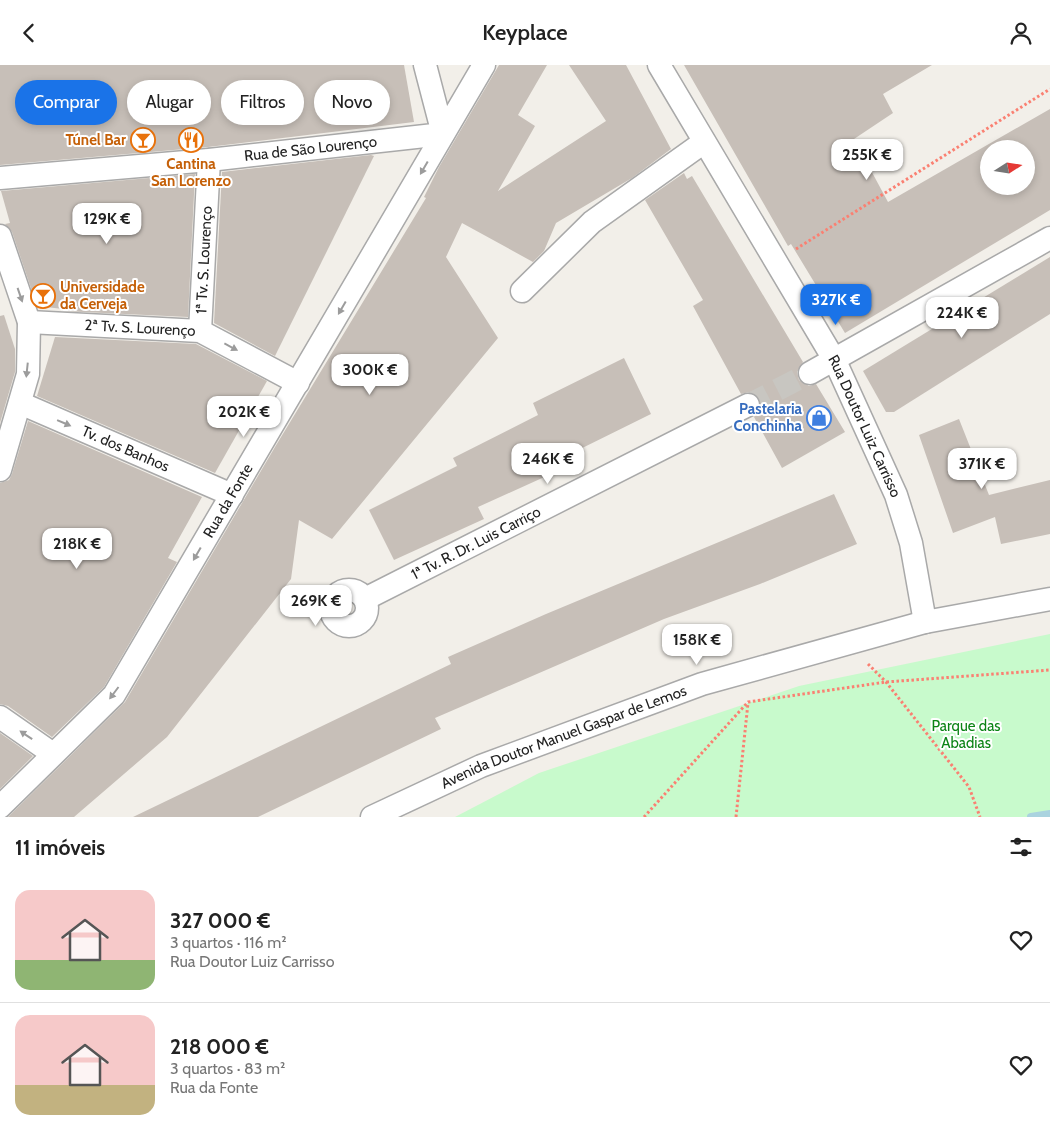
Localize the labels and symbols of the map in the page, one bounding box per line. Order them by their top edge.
bar icon: Túnel Bar [130,127,156,153]
restaurant icon: Cantina San Lorenzo [178,127,204,153]
place label: Túnel Bar [65,131,126,149]
street label: Rua de São Lourenço [243,132,378,165]
pin: 255K € [826,139,908,181]
north arrow [980,140,1035,195]
place label: Cantina San Lorenzo [151,155,232,190]
one-way arrow [419,161,428,174]
pin: 129K € [66,203,148,245]
street label: 1ª Tv. S. Lourenço [192,206,216,314]
place label: Universidade da Cerveja [60,278,145,313]
bar icon: Universidade da Cerveja [30,283,56,309]
pin: 327K € [795,283,877,326]
one-way arrow [17,288,24,303]
pin: 224K € [921,297,1003,339]
one-way arrow [337,301,346,314]
street label: 2ª Tv. S. Lourenço [84,316,196,340]
one-way arrow [224,343,238,351]
street label: Rua Doutor Luiz Carrisso [824,352,905,500]
pin: 300K € [329,353,411,396]
one-way arrow [23,363,31,379]
pin: 202K € [203,395,285,438]
place label: Pastelaria Conchinha [733,400,803,435]
shop icon: Pastelaria Conchinha [806,405,832,431]
one-way arrow [57,419,71,427]
street label: Tv. dos Banhos [79,422,172,476]
pin: 246K € [507,443,589,485]
pin: 371K € [941,447,1023,490]
street label: Rua da Fonte [199,460,257,541]
street label: 1ª Tv. R. Dr. Luis Carriço [408,503,544,583]
pin: 218K € [36,527,118,570]
one-way arrow [193,547,202,560]
pin: 269K € [275,585,357,627]
pin: 158K € [656,623,738,666]
street label: Avenida Doutor Manuel Gaspar de Lemos [438,682,689,793]
one-way arrow [109,686,119,700]
park label: Parque das Abadias [931,717,1001,752]
one-way arrow [20,730,33,740]

